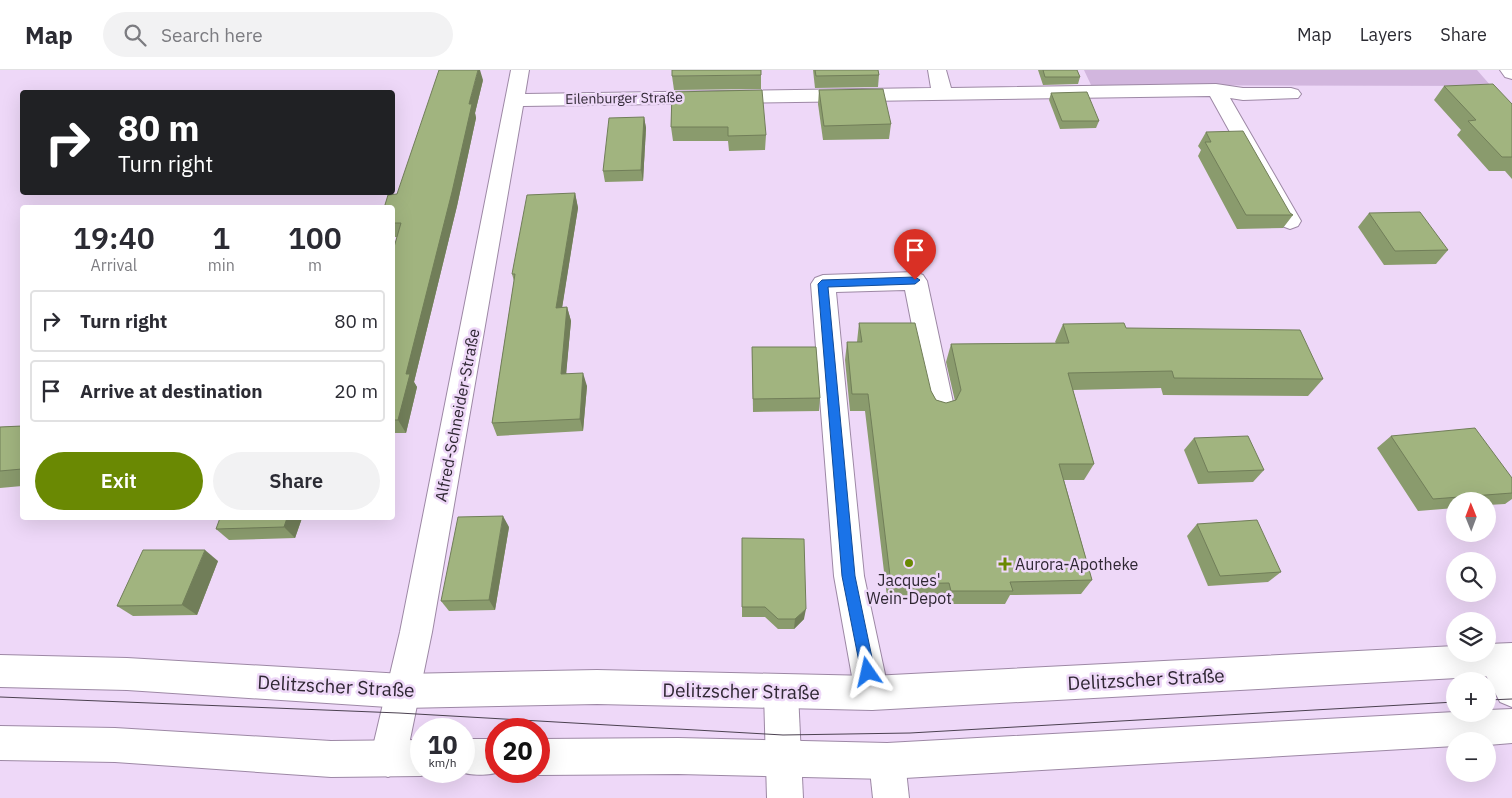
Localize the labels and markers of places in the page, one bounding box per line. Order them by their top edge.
pin [894,229,936,280]
place label: Aurora-Apotheke [1015,554,1139,574]
marker: Jacques' Wein-Depot [903,557,915,569]
marker: Aurora-Apotheke [999,558,1011,570]
place label: Jacques' Wein-Depot [866,570,952,608]

